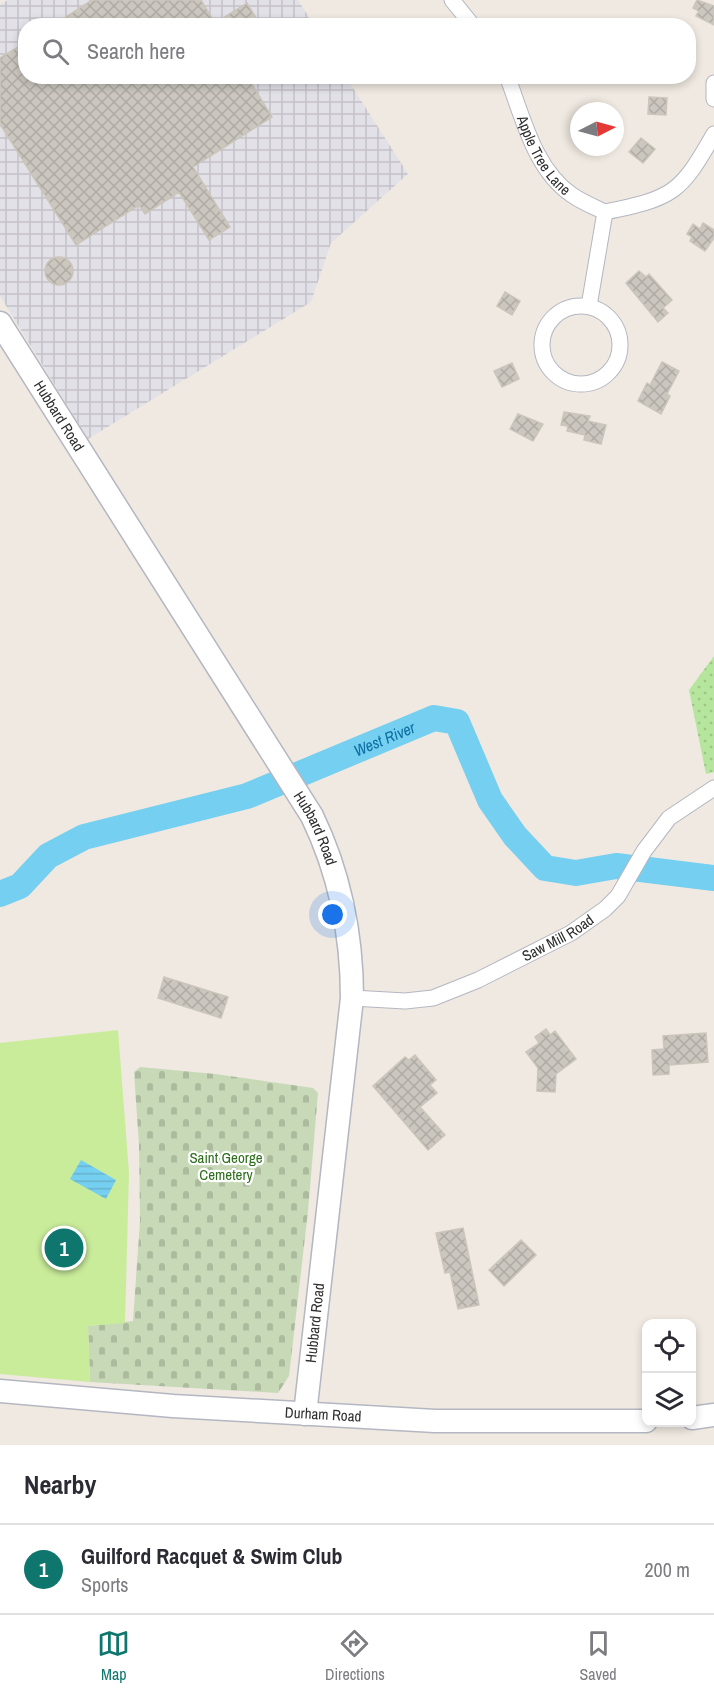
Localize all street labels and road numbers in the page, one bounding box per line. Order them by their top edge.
street label: Apple Tree Lane [512,112,575,200]
street label: Hubbard Road [29,376,90,455]
street label: Hubbard Road [289,787,342,868]
street label: Saw Mill Road [518,909,598,966]
street label: Hubbard Road [300,1282,329,1364]
street label: Durham Road [284,1401,362,1427]

